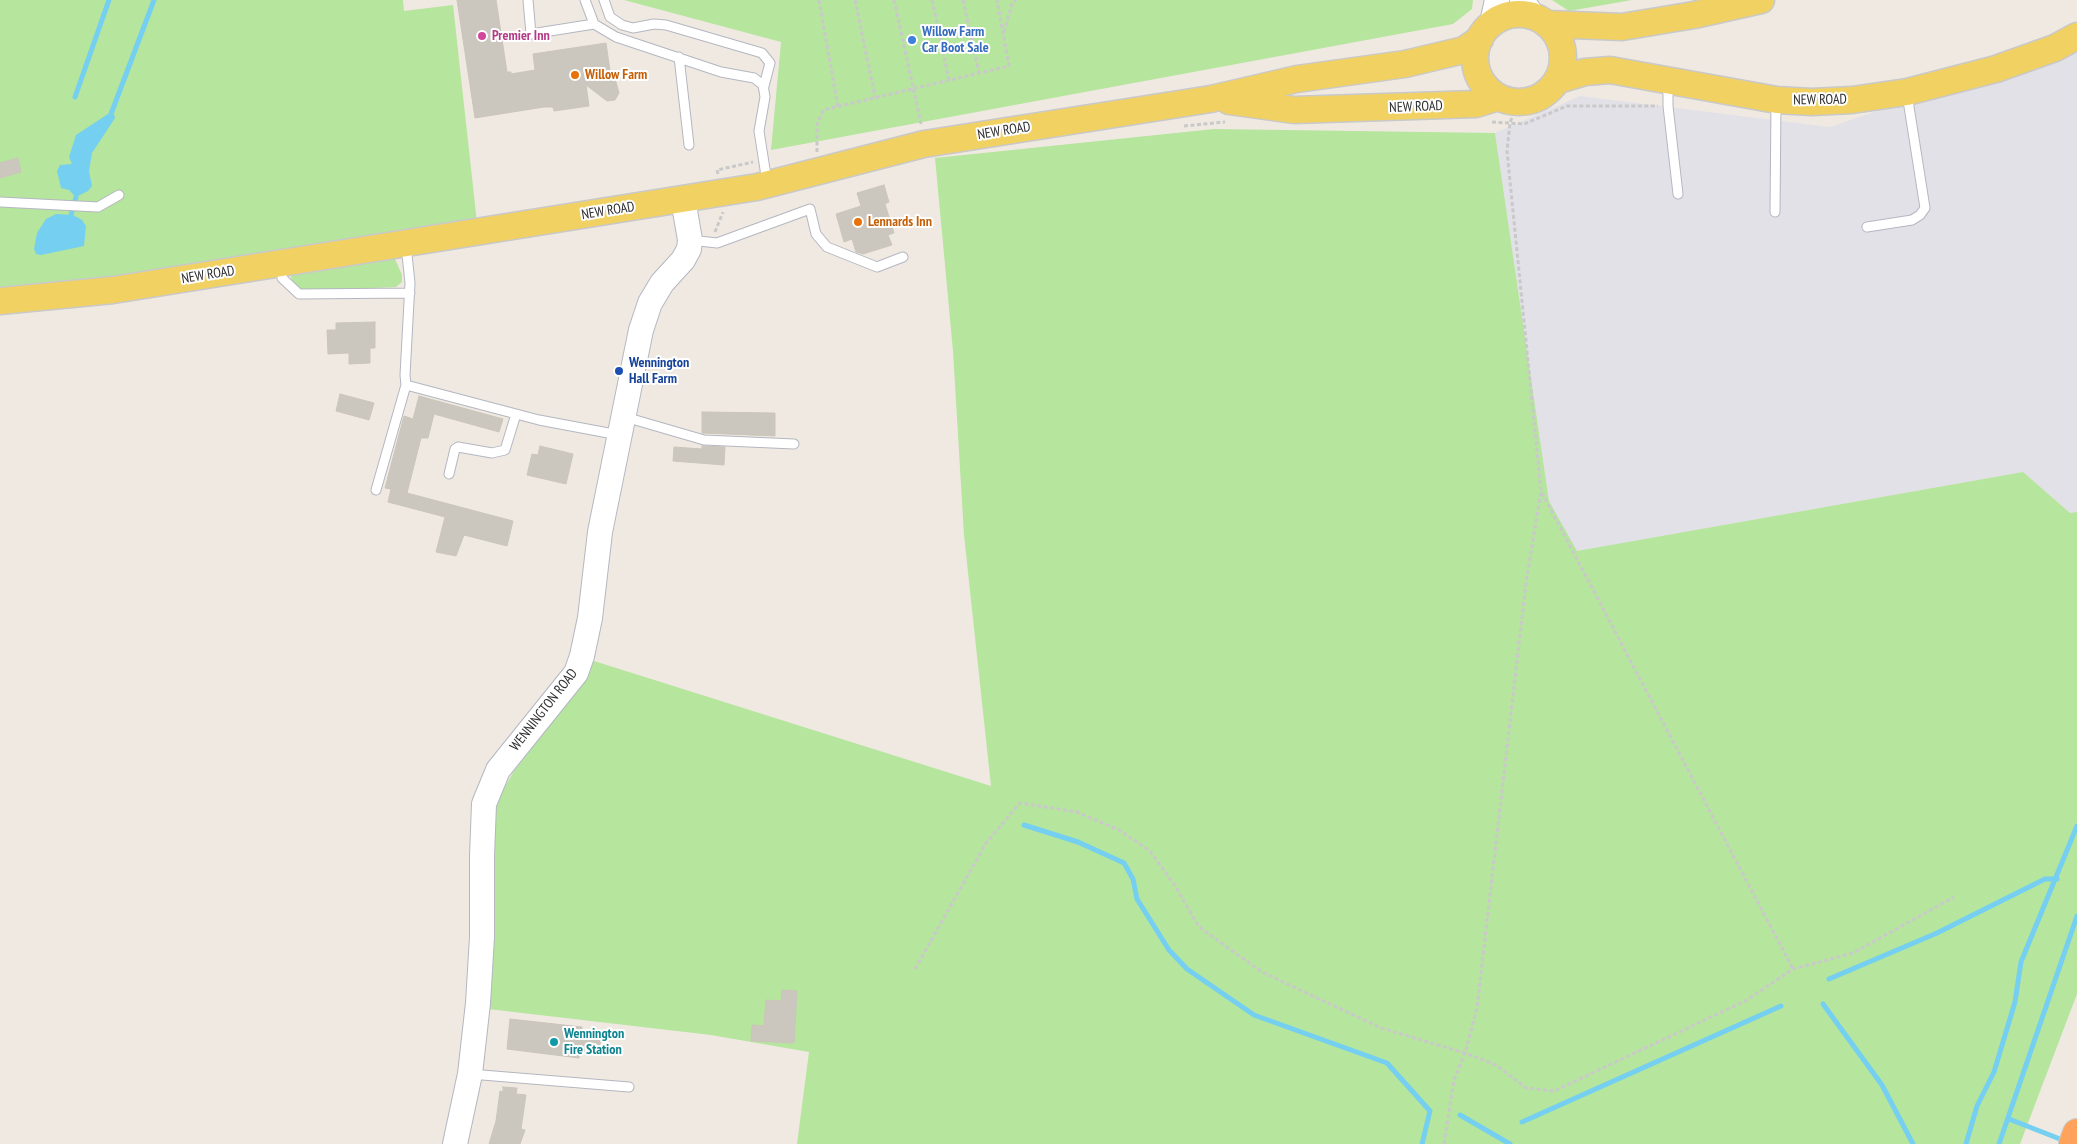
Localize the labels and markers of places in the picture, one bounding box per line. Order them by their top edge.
place label: Willow Farm Car Boot Sale [922,24,989,56]
place label: Premier Inn [492,28,550,44]
marker: Premier Inn [476,30,488,42]
marker: Willow Farm Car Boot Sale [906,34,918,46]
place label: Willow Farm [585,67,647,83]
marker: Willow Farm [569,69,581,81]
place label: Lennards Inn [868,214,932,230]
marker: Lennards Inn [852,216,864,228]
place label: Wennington Hall Farm [629,355,689,388]
marker: Wennington Hall Farm [613,365,625,377]
place label: Wennington Fire Station [564,1026,624,1058]
marker: Wennington Fire Station [548,1036,560,1048]

